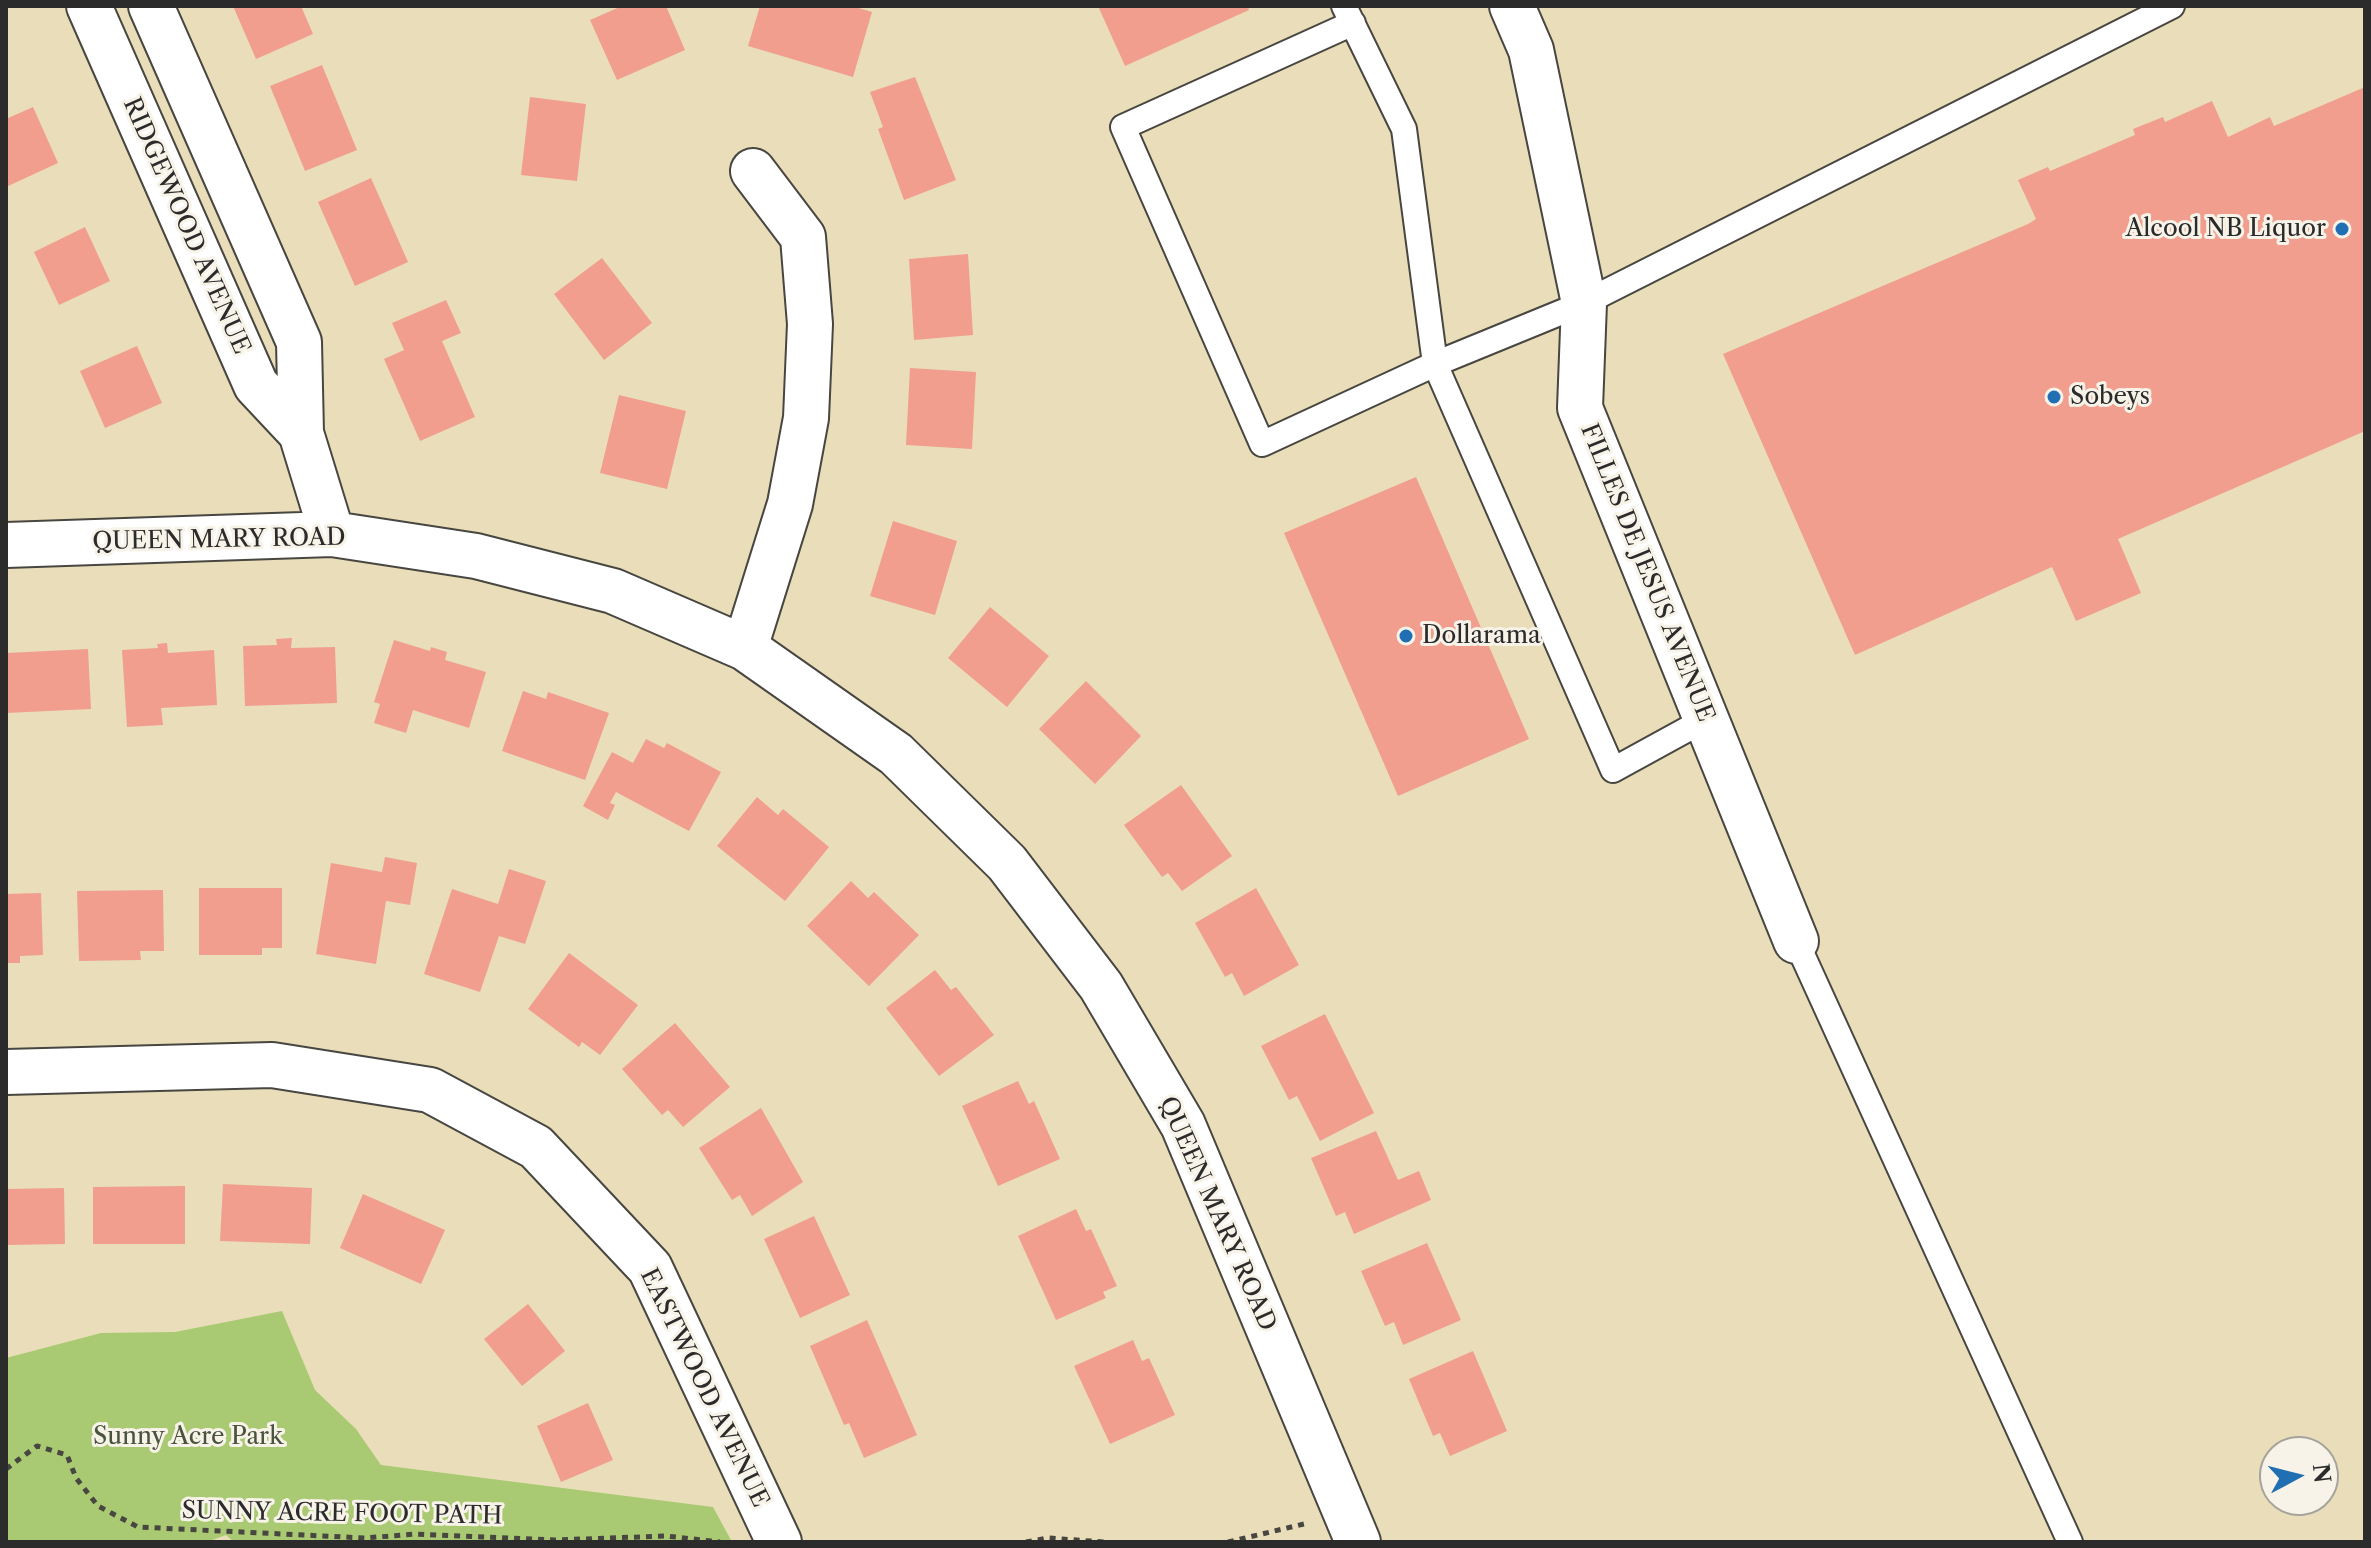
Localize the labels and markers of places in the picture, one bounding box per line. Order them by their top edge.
place label: Alcool NB Liquor [2125,215,2326,243]
marker: Alcool NB Liquor [2333,220,2351,238]
place label: Sobeys [2070,383,2150,411]
marker: Sobeys [2045,388,2063,406]
place label: Dollarama [1422,622,1541,650]
marker: Dollarama [1397,627,1415,645]

